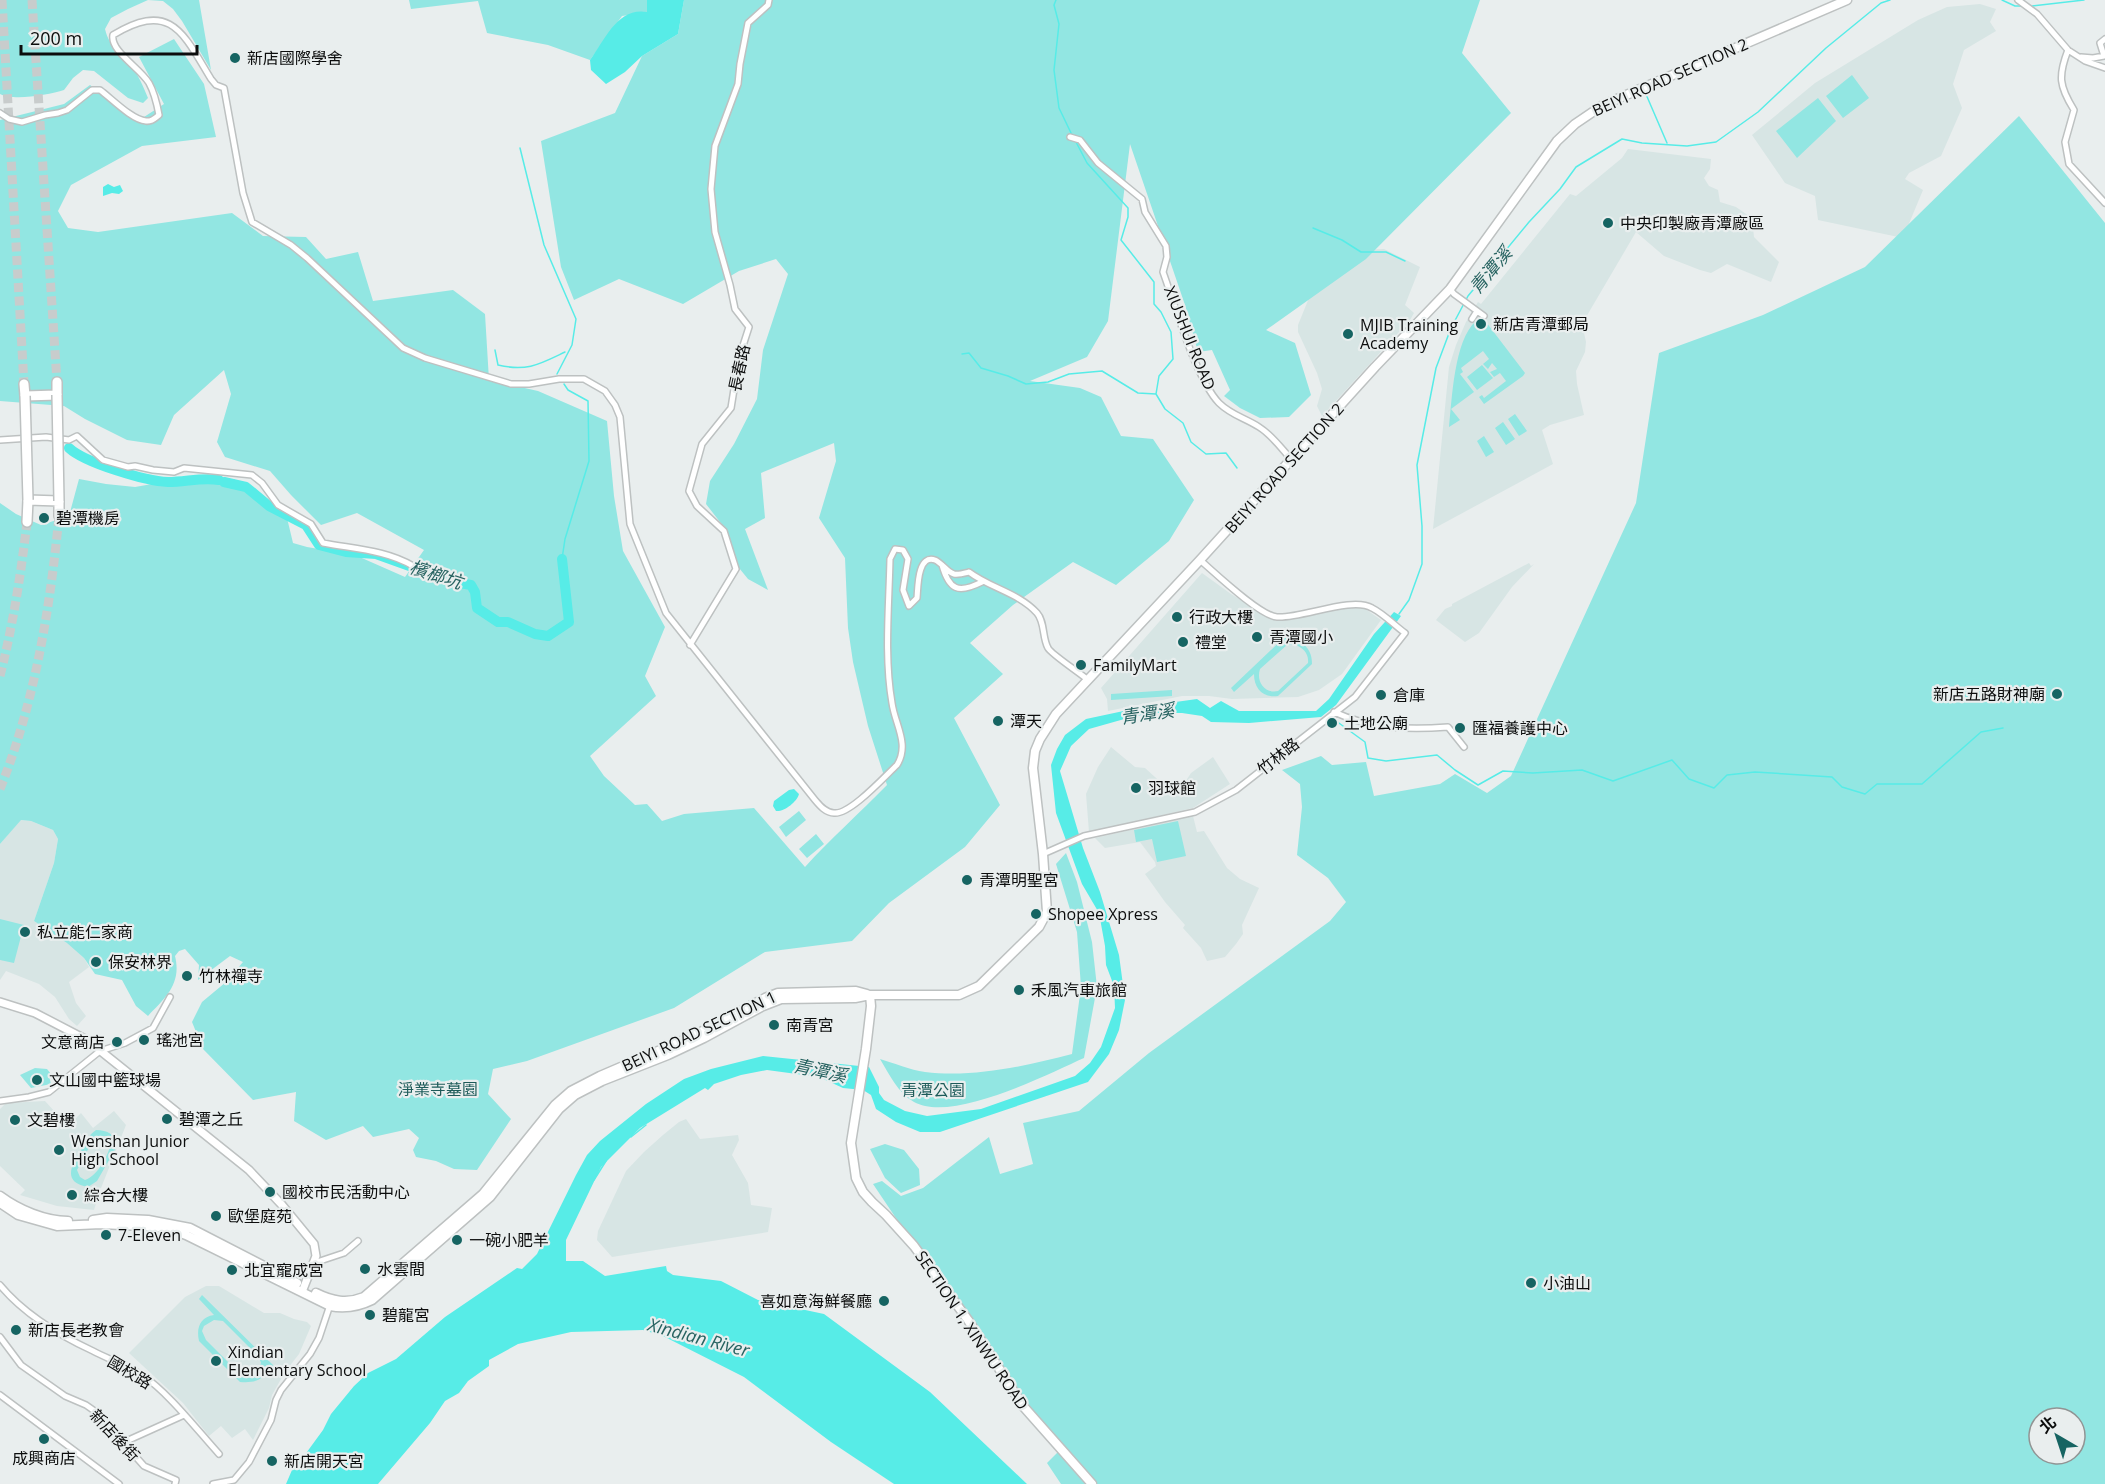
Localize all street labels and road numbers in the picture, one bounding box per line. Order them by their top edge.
street label: BEIYI ROAD SECTION 2 [1589,33,1751,121]
street label: XIUSHUI ROAD [1159,283,1221,393]
street label: 長春路 [723,342,755,394]
street label: BEIYI ROAD SECTION 2 [1220,398,1348,538]
street label: 竹林路 [1252,732,1304,780]
street label: BEIYI ROAD SECTION 1 [618,985,780,1077]
street label: SECTION 1, XINWU ROAD [910,1246,1034,1414]
street label: 國校路 [104,1350,156,1394]
street label: 新店後街 [85,1404,145,1466]

